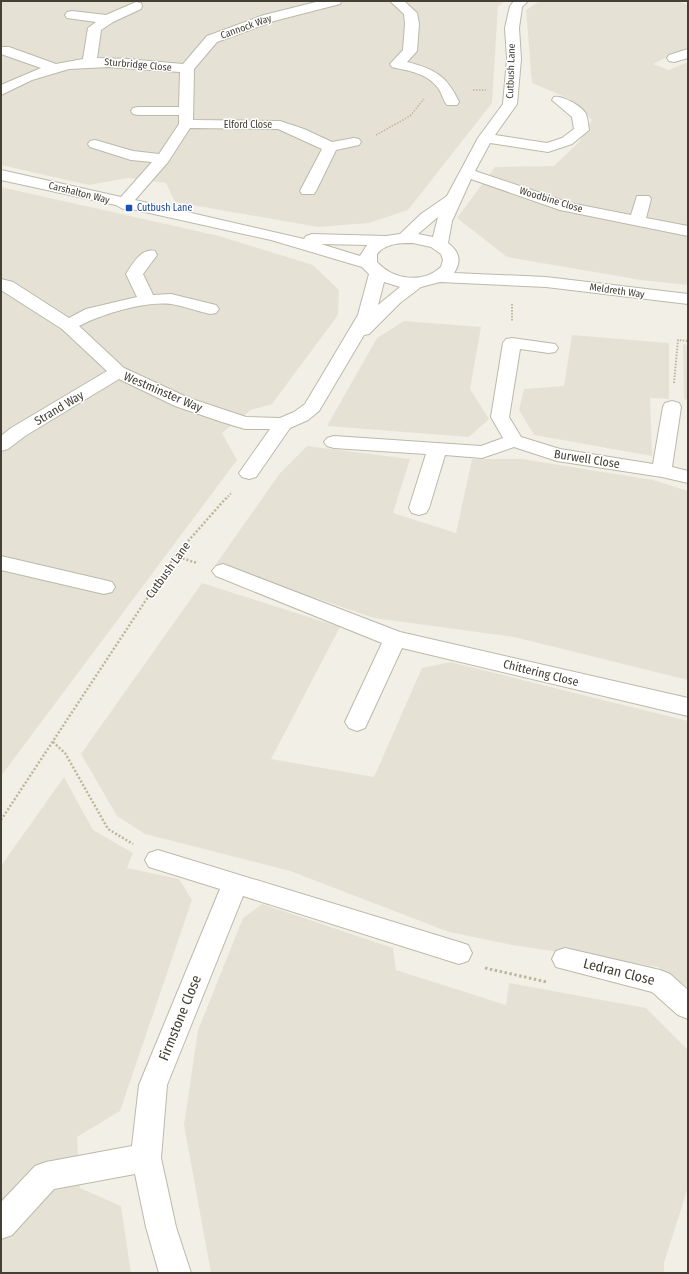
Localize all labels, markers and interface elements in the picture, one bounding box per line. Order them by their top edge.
street label: Cannock Way [219,12,274,42]
street label: Cutbush Lane [504,43,518,99]
street label: Sturbridge Close [104,56,172,74]
street label: Elford Close [224,119,272,131]
street label: Carshalton Way [47,180,111,207]
street label: Woodbine Close [518,185,584,215]
place label: Cutbush Lane [137,202,192,214]
marker: Cutbush Lane [124,203,134,213]
street label: Meldreth Way [589,281,646,301]
street label: Westminster Way [122,369,205,415]
street label: Strand Way [32,388,87,428]
street label: Burwell Close [553,447,621,471]
street label: Cutbush Lane [143,539,193,601]
street label: Chittering Close [502,657,580,689]
street label: Ledran Close [581,955,657,989]
street label: Firmstone Close [155,973,205,1063]

